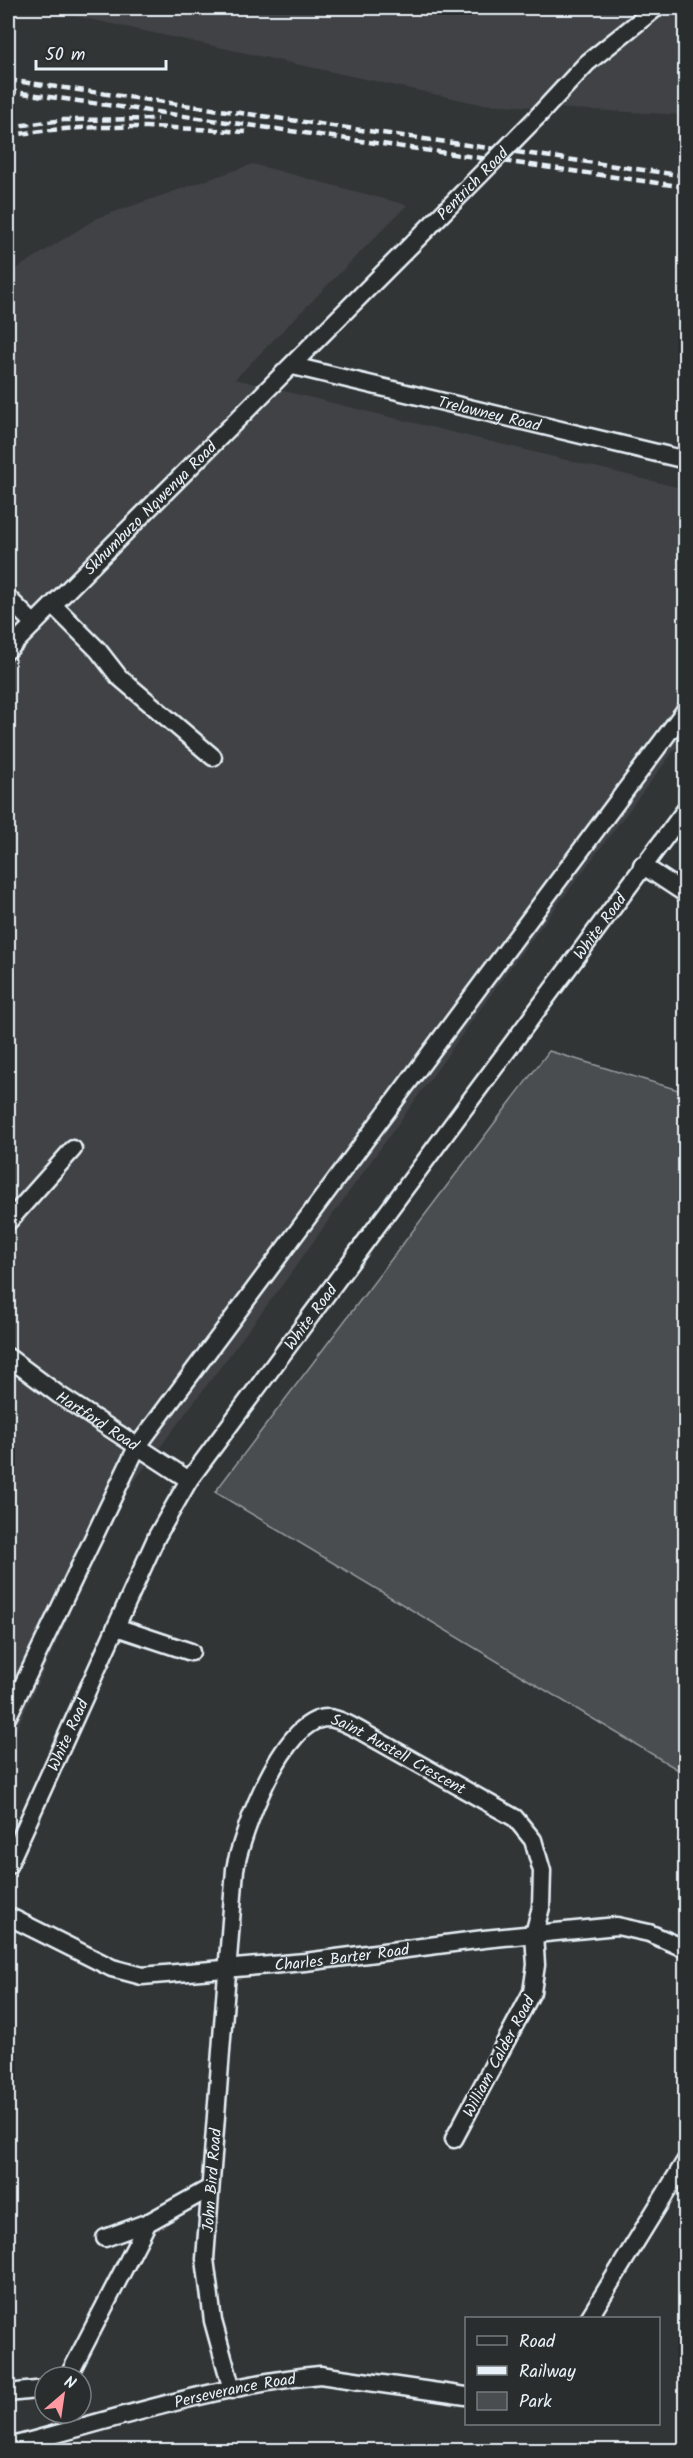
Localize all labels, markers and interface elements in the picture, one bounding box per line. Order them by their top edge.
scale bar [36,33,166,71]
text: 50 m [45,41,85,70]
street label: Pentrich Road [431,141,516,227]
street label: Trelawney Road [435,390,544,439]
street label: Skhumbuzo Ngwenya Road [78,435,224,581]
street label: White Road [568,888,634,965]
street label: White Road [278,1278,345,1356]
street label: Hartford Road [50,1385,144,1459]
street label: White Road [41,1694,96,1776]
street label: Saint Austell Crescent [328,1708,471,1802]
street label: Charles Barter Road [273,1938,412,1979]
street label: William Calder Road [457,1991,542,2122]
street label: John Bird Road [196,2127,229,2233]
legend [465,2317,660,2425]
text: Road [519,2328,556,2357]
text: Railway [519,2358,576,2387]
north arrow [33,2365,93,2425]
street label: Perseverance Road [172,2367,298,2416]
text: N [59,2370,80,2397]
text: Park [519,2388,552,2417]

